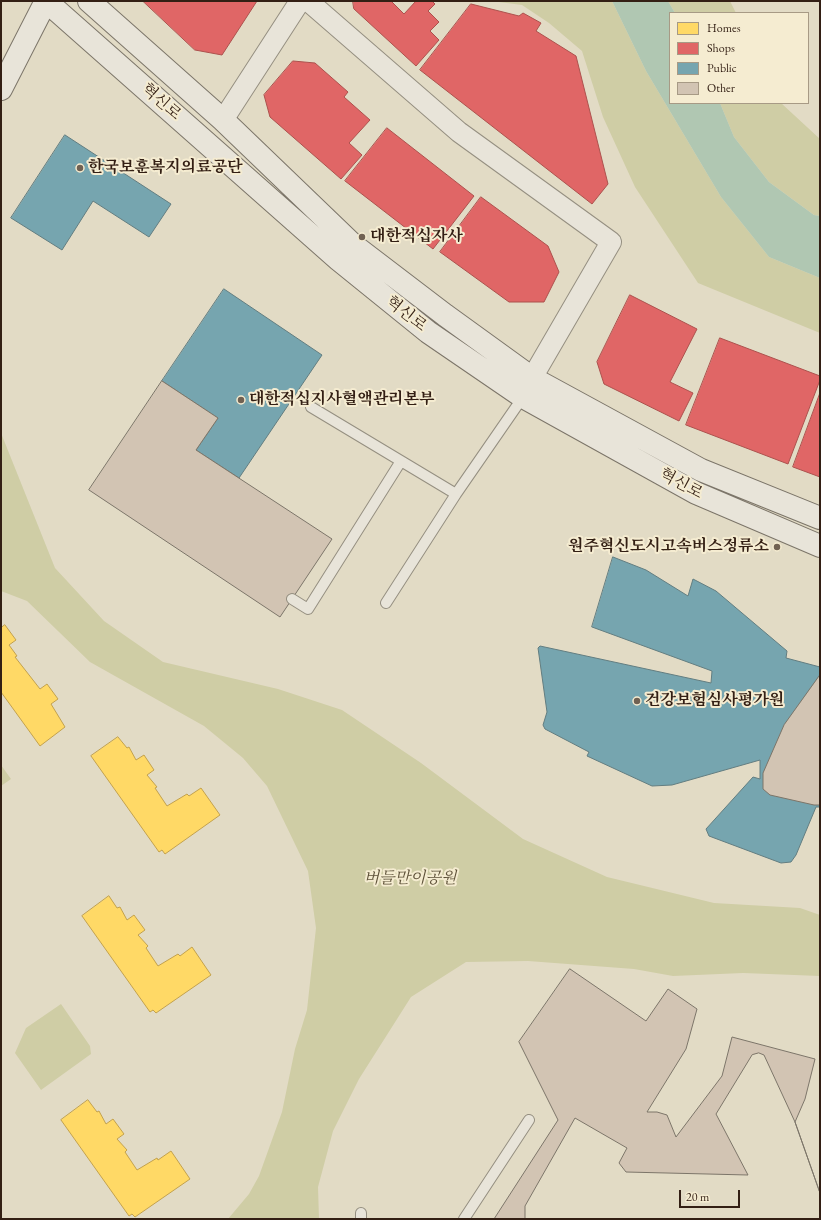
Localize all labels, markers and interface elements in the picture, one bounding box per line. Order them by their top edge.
legend [669,12,809,104]
text: Homes [707,20,741,36]
text: Shops [707,40,735,56]
text: Public [707,60,737,76]
street label: 혁신로 [137,80,185,124]
text: Other [707,80,735,96]
place label: 한국보훈복지의료공단 [88,158,243,178]
marker: 한국보훈복지의료공단 [75,163,85,173]
place label: 대한적십자사 [370,227,463,247]
marker: 대한적십자사 [357,232,367,242]
street label: 혁신로 [382,292,430,336]
place label: 대한적십지사혈액관리본부 [249,390,434,410]
marker: 대한적십지사혈액관리본부 [236,395,246,405]
street label: 혁신로 [656,465,706,503]
place label: 원주혁신도시고속버스정류소 [568,537,769,557]
marker: 원주혁신도시고속버스정류소 [772,542,782,552]
place label: 건강보험심사평가원 [645,691,784,711]
marker: 건강보험심사평가원 [632,696,642,706]
park label: 버들만이공원 [364,869,456,889]
scale bar [681,1182,742,1208]
text: 20 m [686,1189,709,1205]

